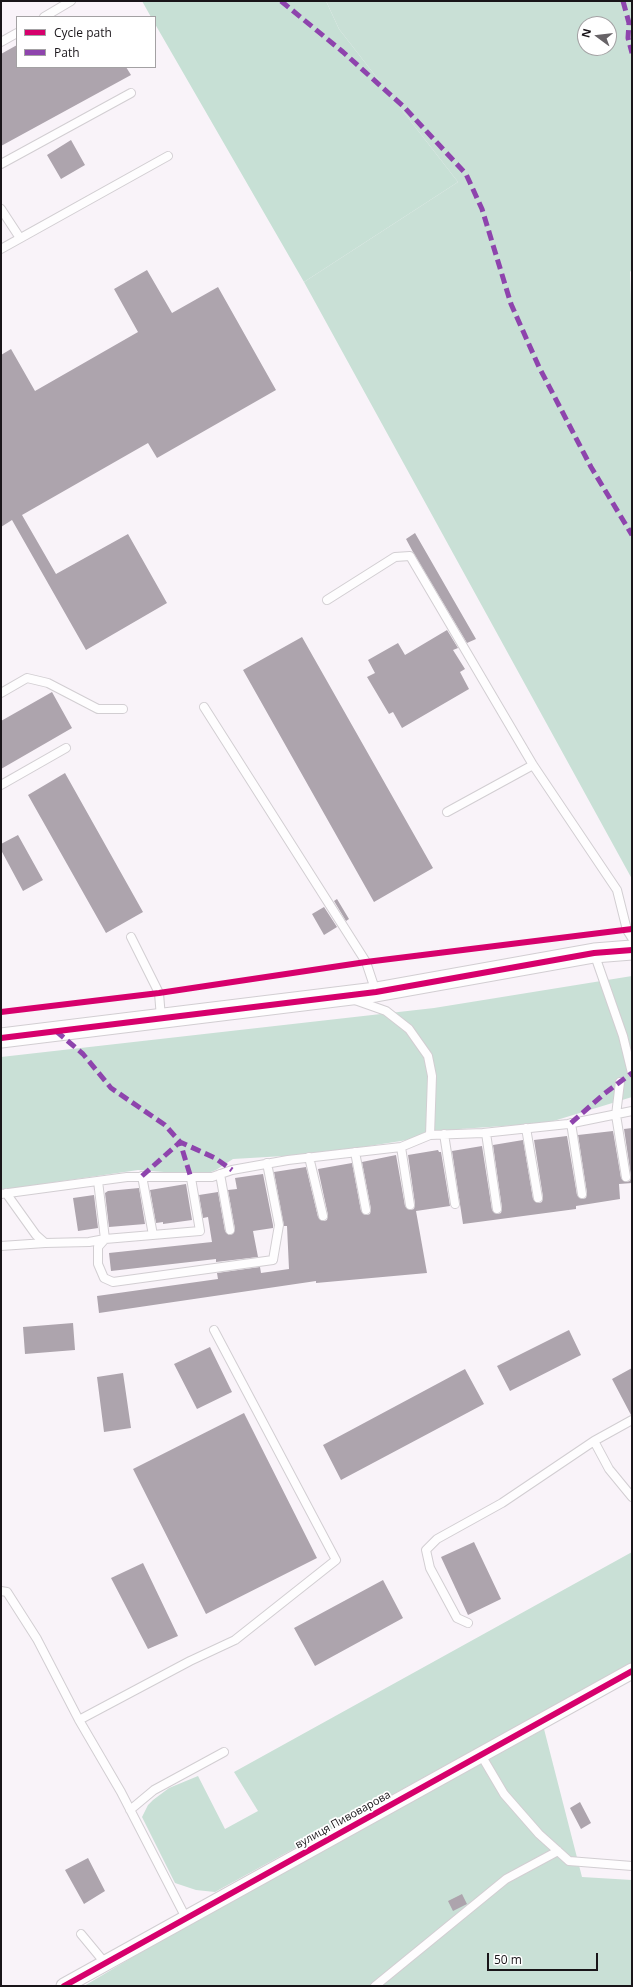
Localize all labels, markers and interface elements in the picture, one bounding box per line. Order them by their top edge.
legend [16,16,156,68]
north arrow [577,16,617,56]
text: Cycle path [54,24,112,41]
text: N [577,27,594,39]
text: Path [54,44,80,61]
street label: вулиця Пивоварова [293,1788,393,1852]
scale bar [489,1945,600,1971]
text: 50 m [494,1951,522,1968]

